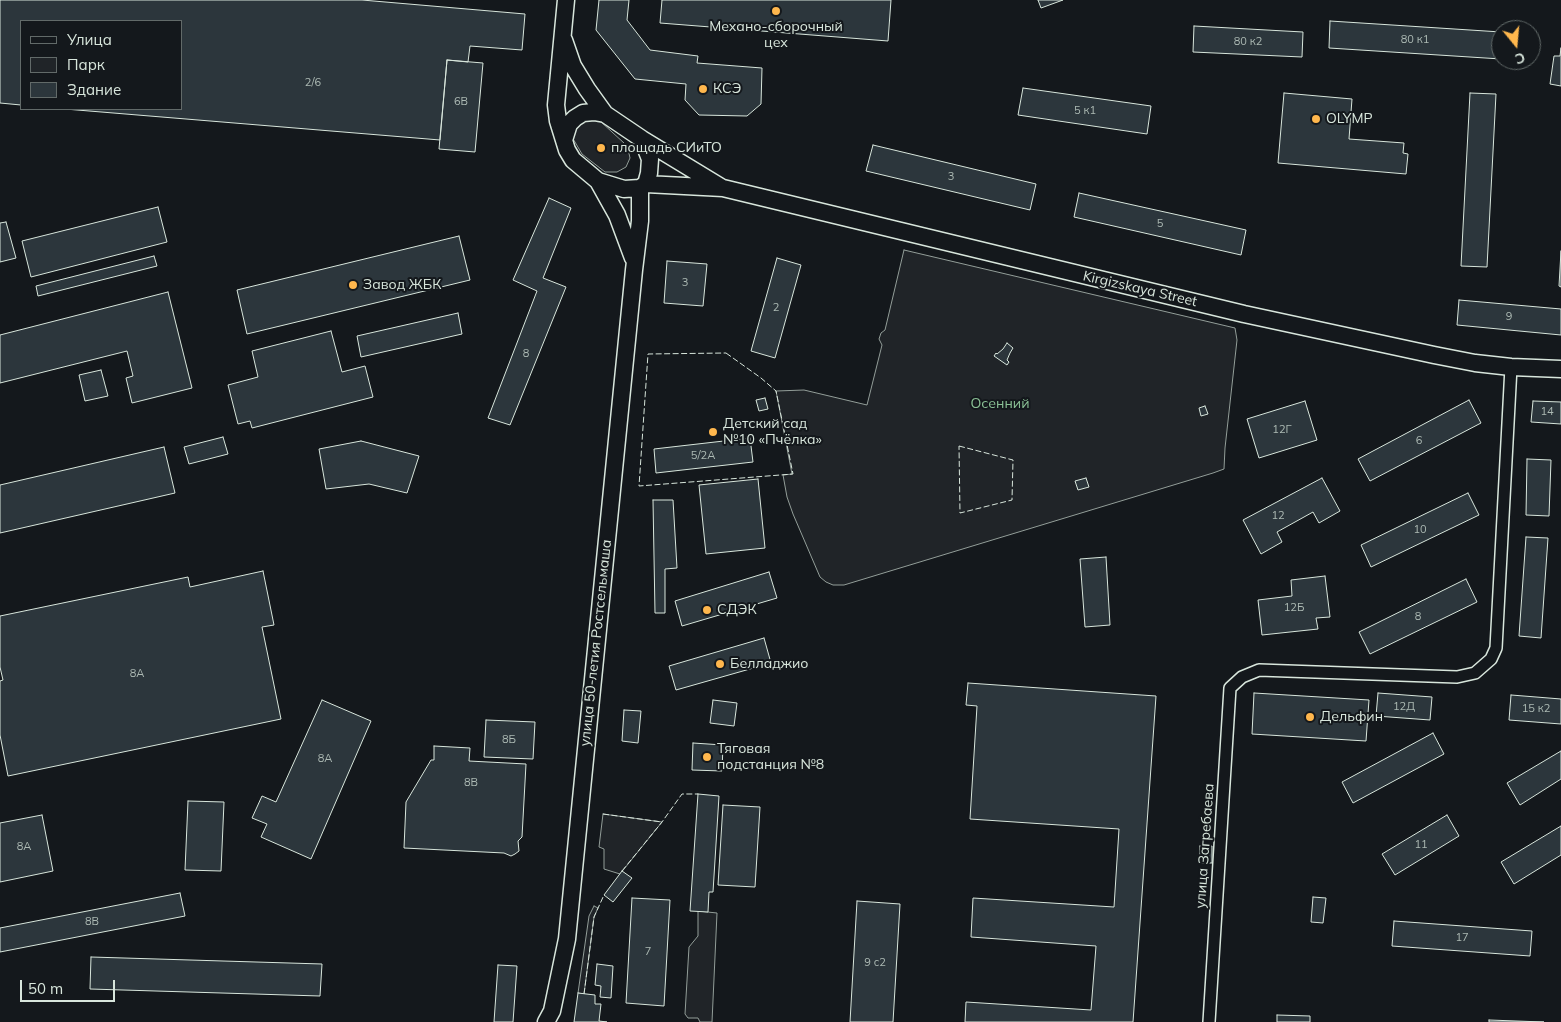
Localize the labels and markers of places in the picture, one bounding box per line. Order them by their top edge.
marker: Механо-сборочный цех [770,5,782,17]
place label: Механо-сборочный цех [709,19,843,52]
place label: КСЭ [713,81,741,97]
marker: КСЭ [697,83,709,95]
place label: OLYMP [1326,111,1373,127]
marker: OLYMP [1310,113,1322,125]
place label: площадь СИиТО [611,140,722,156]
marker: площадь СИиТО [595,142,607,154]
place label: Завод ЖБК [363,277,441,293]
marker: Завод ЖБК [347,279,359,291]
place label: Детский сад №10 «Пчёлка» [723,416,822,448]
marker: Детский сад №10 «Пчёлка» [707,426,719,438]
place label: СДЭК [717,602,757,618]
marker: СДЭК [701,604,713,616]
place label: Белладжио [730,656,808,672]
marker: Белладжио [714,658,726,670]
place label: Дельфин [1320,709,1383,725]
marker: Дельфин [1304,711,1316,723]
place label: Тяговая подстанция №8 [717,741,824,774]
marker: Тяговая подстанция №8 [701,751,713,763]

